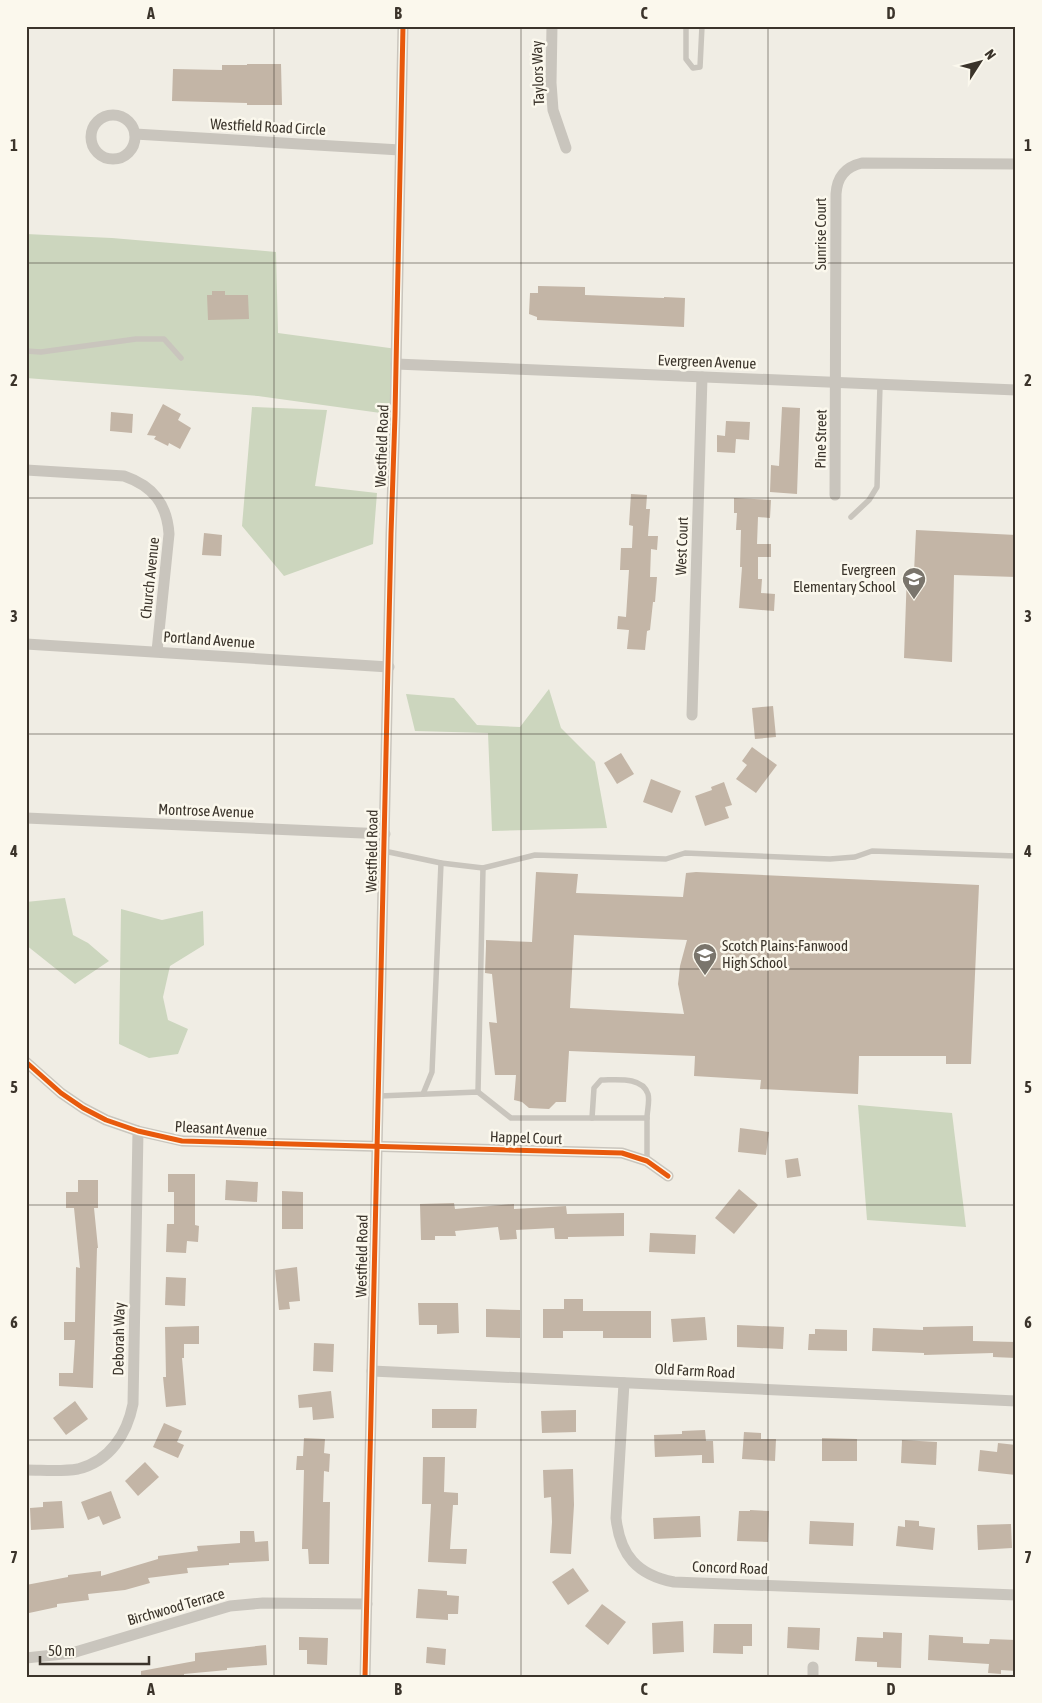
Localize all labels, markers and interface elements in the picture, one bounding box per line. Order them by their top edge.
text: A [146,4,155,22]
text: B [394,4,402,22]
text: C [640,4,648,22]
text: D [887,4,896,22]
north arrow [954,38,1004,88]
street label: Taylors Way [528,40,547,106]
text: N [982,46,999,62]
street label: Westfield Road Circle [210,115,326,138]
text: 1 [10,136,18,154]
text: 1 [1024,136,1032,154]
street label: Sunrise Court [812,198,829,270]
street label: Evergreen Avenue [658,351,757,372]
text: 2 [10,371,18,389]
text: 2 [1024,371,1032,389]
street label: Westfield Road [372,404,391,488]
street label: Pine Street [811,409,830,469]
street label: West Court [672,516,691,576]
street label: Church Avenue [137,536,162,620]
place label: Evergreen Elementary School [793,561,896,595]
school or university icon: Evergreen Elementary School [901,566,927,600]
text: 3 [10,607,18,625]
text: 3 [1024,607,1032,625]
street label: Portland Avenue [163,628,256,651]
street label: Montrose Avenue [158,800,254,821]
street label: Westfield Road [362,809,381,893]
text: 4 [9,842,18,860]
text: 4 [1023,842,1032,860]
place label: Scotch Plains-Fanwood High School [722,937,848,971]
school or university icon: Scotch Plains-Fanwood High School [692,942,718,976]
text: 5 [10,1078,18,1096]
text: 5 [1024,1078,1032,1096]
street label: Pleasant Avenue [174,1118,268,1139]
street label: Happel Court [490,1128,562,1147]
street label: Westfield Road [352,1214,371,1298]
street label: Deborah Way [109,1302,128,1376]
text: 6 [10,1313,18,1331]
text: 6 [1024,1313,1032,1331]
street label: Old Farm Road [654,1360,736,1381]
text: 7 [10,1548,18,1566]
text: 7 [1024,1548,1032,1566]
street label: Concord Road [692,1558,768,1577]
street label: Birchwood Terrace [125,1584,227,1629]
scale bar [40,1633,149,1665]
text: 50 m [48,1642,75,1659]
text: A [146,1680,155,1698]
text: B [394,1680,402,1698]
text: C [640,1680,648,1698]
text: D [887,1680,896,1698]

